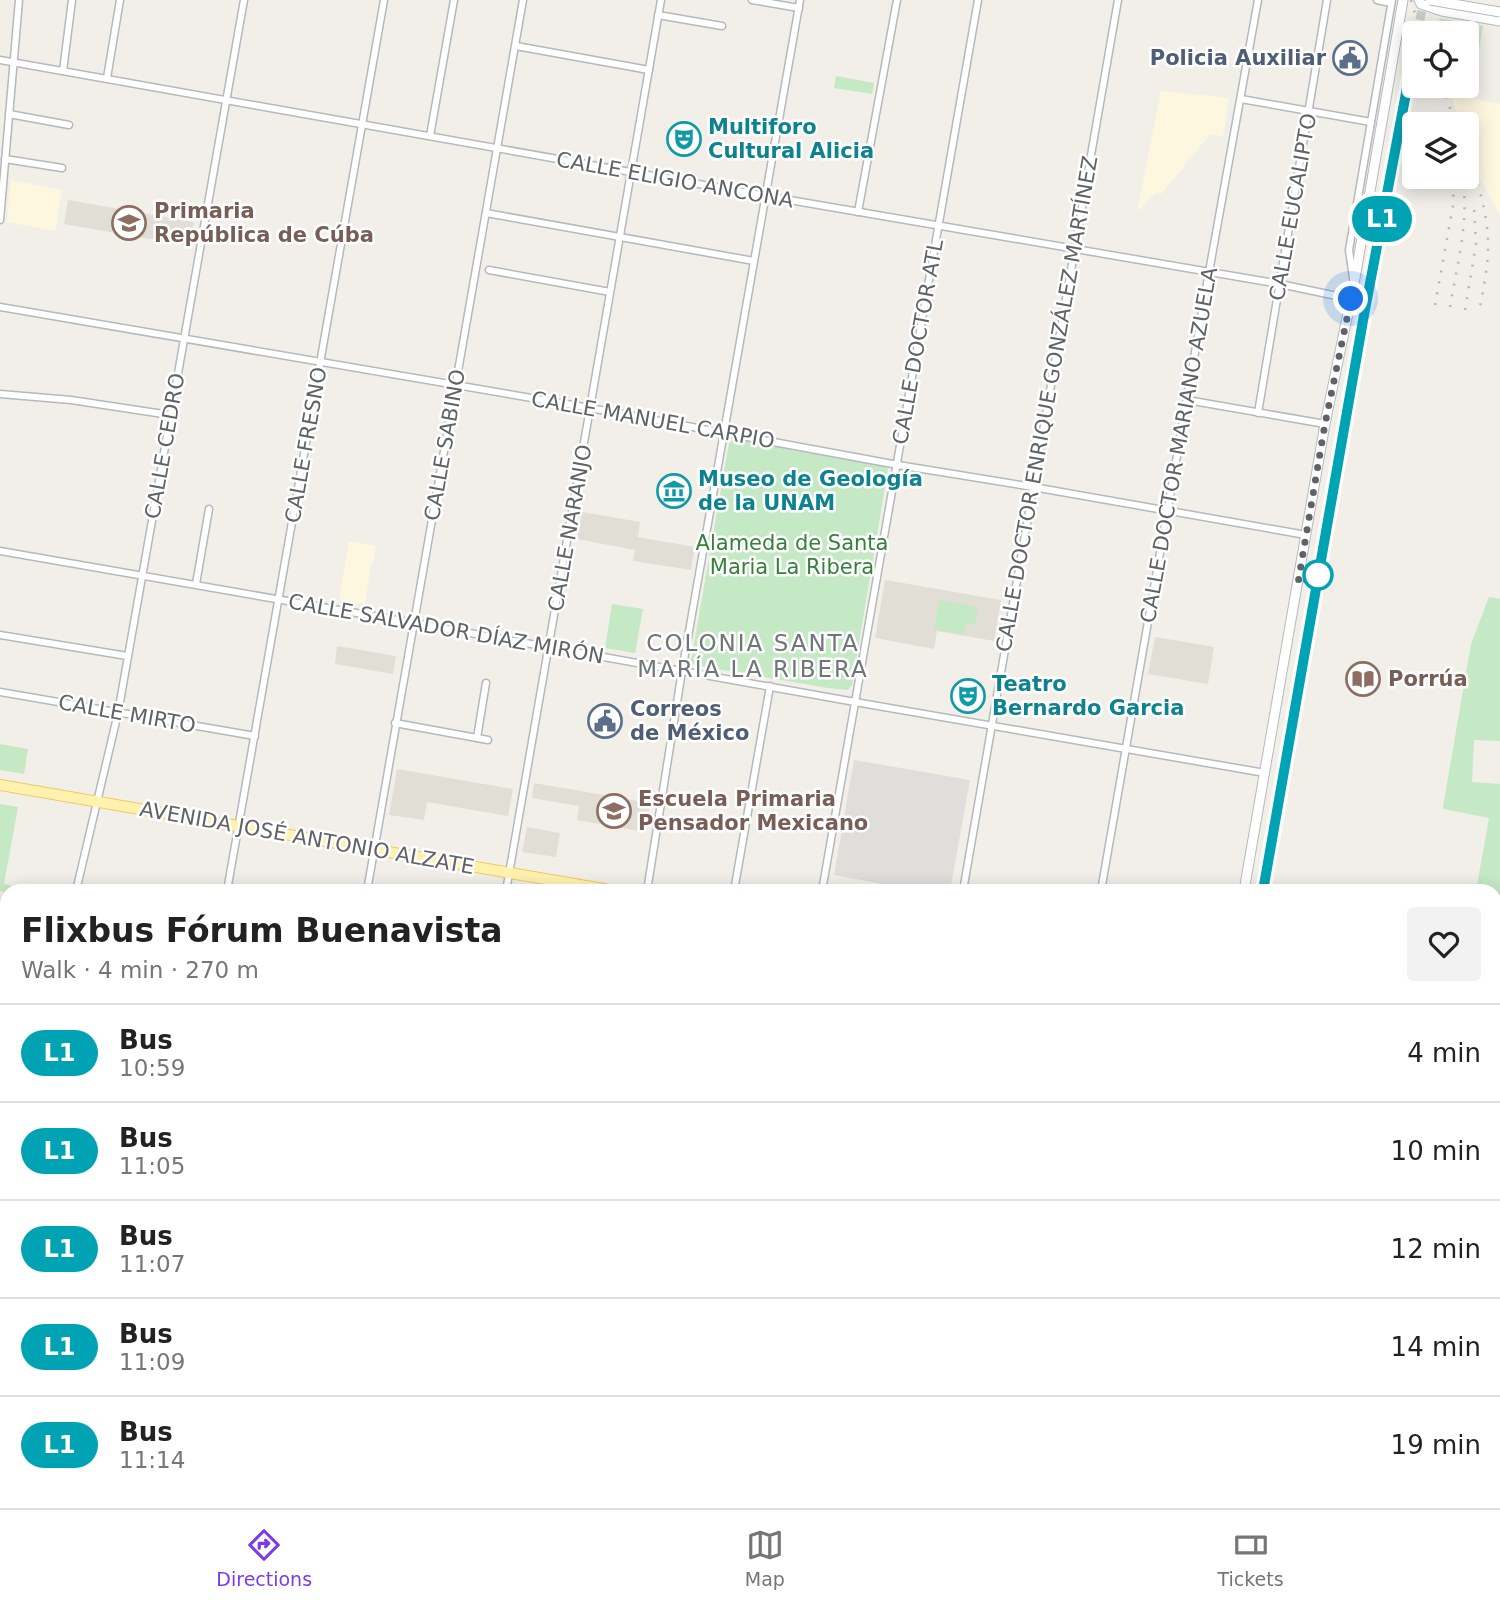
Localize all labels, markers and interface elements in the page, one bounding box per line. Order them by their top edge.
map controls [1402,21,1479,189]
button: locate [1402,21,1479,98]
public building icon: Policia Auxiliar [1331,39,1369,77]
place label: Policia Auxiliar [1150,46,1327,70]
street label: CALLE EUCALIPTO [1265,111,1321,303]
button: layers [1402,112,1479,189]
place label: Multiforo Cultural Alicia [708,115,874,163]
theatre icon: Multiforo Cultural Alicia [665,120,703,158]
street label: CALLE ELIGIO ANCONA [554,147,796,213]
street label: CALLE DOCTOR ENRIQUE GONZÁLEZ MARTÍNEZ [991,154,1103,654]
line badge: L1 [1350,196,1414,242]
place label: Primaria República de Cúba [154,199,374,247]
school or university icon: Primaria República de Cúba [110,204,148,242]
text: L1 [1366,205,1398,233]
street label: CALLE DOCTOR ATL [888,237,948,446]
street label: CALLE DOCTOR MARIANO AZUELA [1136,265,1222,625]
your location [1333,281,1368,316]
street label: CALLE FRESNO [280,365,332,525]
street label: CALLE SABINO [420,367,470,523]
street label: CALLE CEDRO [140,371,190,521]
street label: CALLE MANUEL CARPIO [529,387,777,453]
street label: CALLE NARANJO [544,443,596,613]
place label: Museo de Geología de la UNAM [698,467,923,515]
museum icon: Museo de Geología de la UNAM [655,472,693,510]
park label: Alameda de Santa Maria La Ribera [696,531,888,579]
unlabelled marker [1303,560,1333,590]
street label: CALLE SALVADOR DÍAZ MIRÓN [286,588,606,669]
district label: COLONIA SANTA MARÍA LA RIBERA [637,630,869,682]
library icon: Porrúa [1344,660,1382,698]
place label: Porrúa [1388,667,1468,691]
place label: Teatro Bernardo Garcia [992,672,1184,720]
theatre icon: Teatro Bernardo Garcia [949,677,987,715]
street label: CALLE MIRTO [56,690,198,738]
place label: Correos de México [630,697,749,745]
public building icon: Correos de México [586,702,624,740]
place label: Escuela Primaria Pensador Mexicano [638,787,868,835]
school or university icon: Escuela Primaria Pensador Mexicano [595,792,633,830]
street label: AVENIDA JOSÉ ANTONIO ALZATE [138,796,476,879]
button: heart [1407,907,1481,981]
text: Flixbus Fórum Buenavista [21,911,503,950]
text: Walk · 4 min · 270 m [21,957,259,983]
text: Bus [119,1025,173,1055]
text: 4 min [1407,1038,1481,1068]
text: L1 [44,1039,76,1067]
text: 10:59 [119,1055,185,1081]
text: Bus [119,1123,173,1153]
text: 10 min [1391,1136,1481,1166]
text: L1 [44,1137,76,1165]
text: 11:05 [119,1153,185,1179]
text: Bus [119,1221,173,1251]
text: 12 min [1391,1234,1481,1264]
text: L1 [44,1235,76,1263]
text: 11:07 [119,1251,185,1277]
text: Bus [119,1319,173,1349]
text: 14 min [1391,1332,1481,1362]
text: L1 [44,1333,76,1361]
text: 11:09 [119,1349,185,1375]
text: Bus [119,1417,173,1447]
text: 19 min [1391,1430,1481,1460]
text: L1 [44,1431,76,1459]
text: 11:14 [119,1447,185,1473]
tab: Directions [216,1526,312,1590]
tab: Map [745,1526,785,1590]
tab: Tickets [1218,1526,1284,1590]

